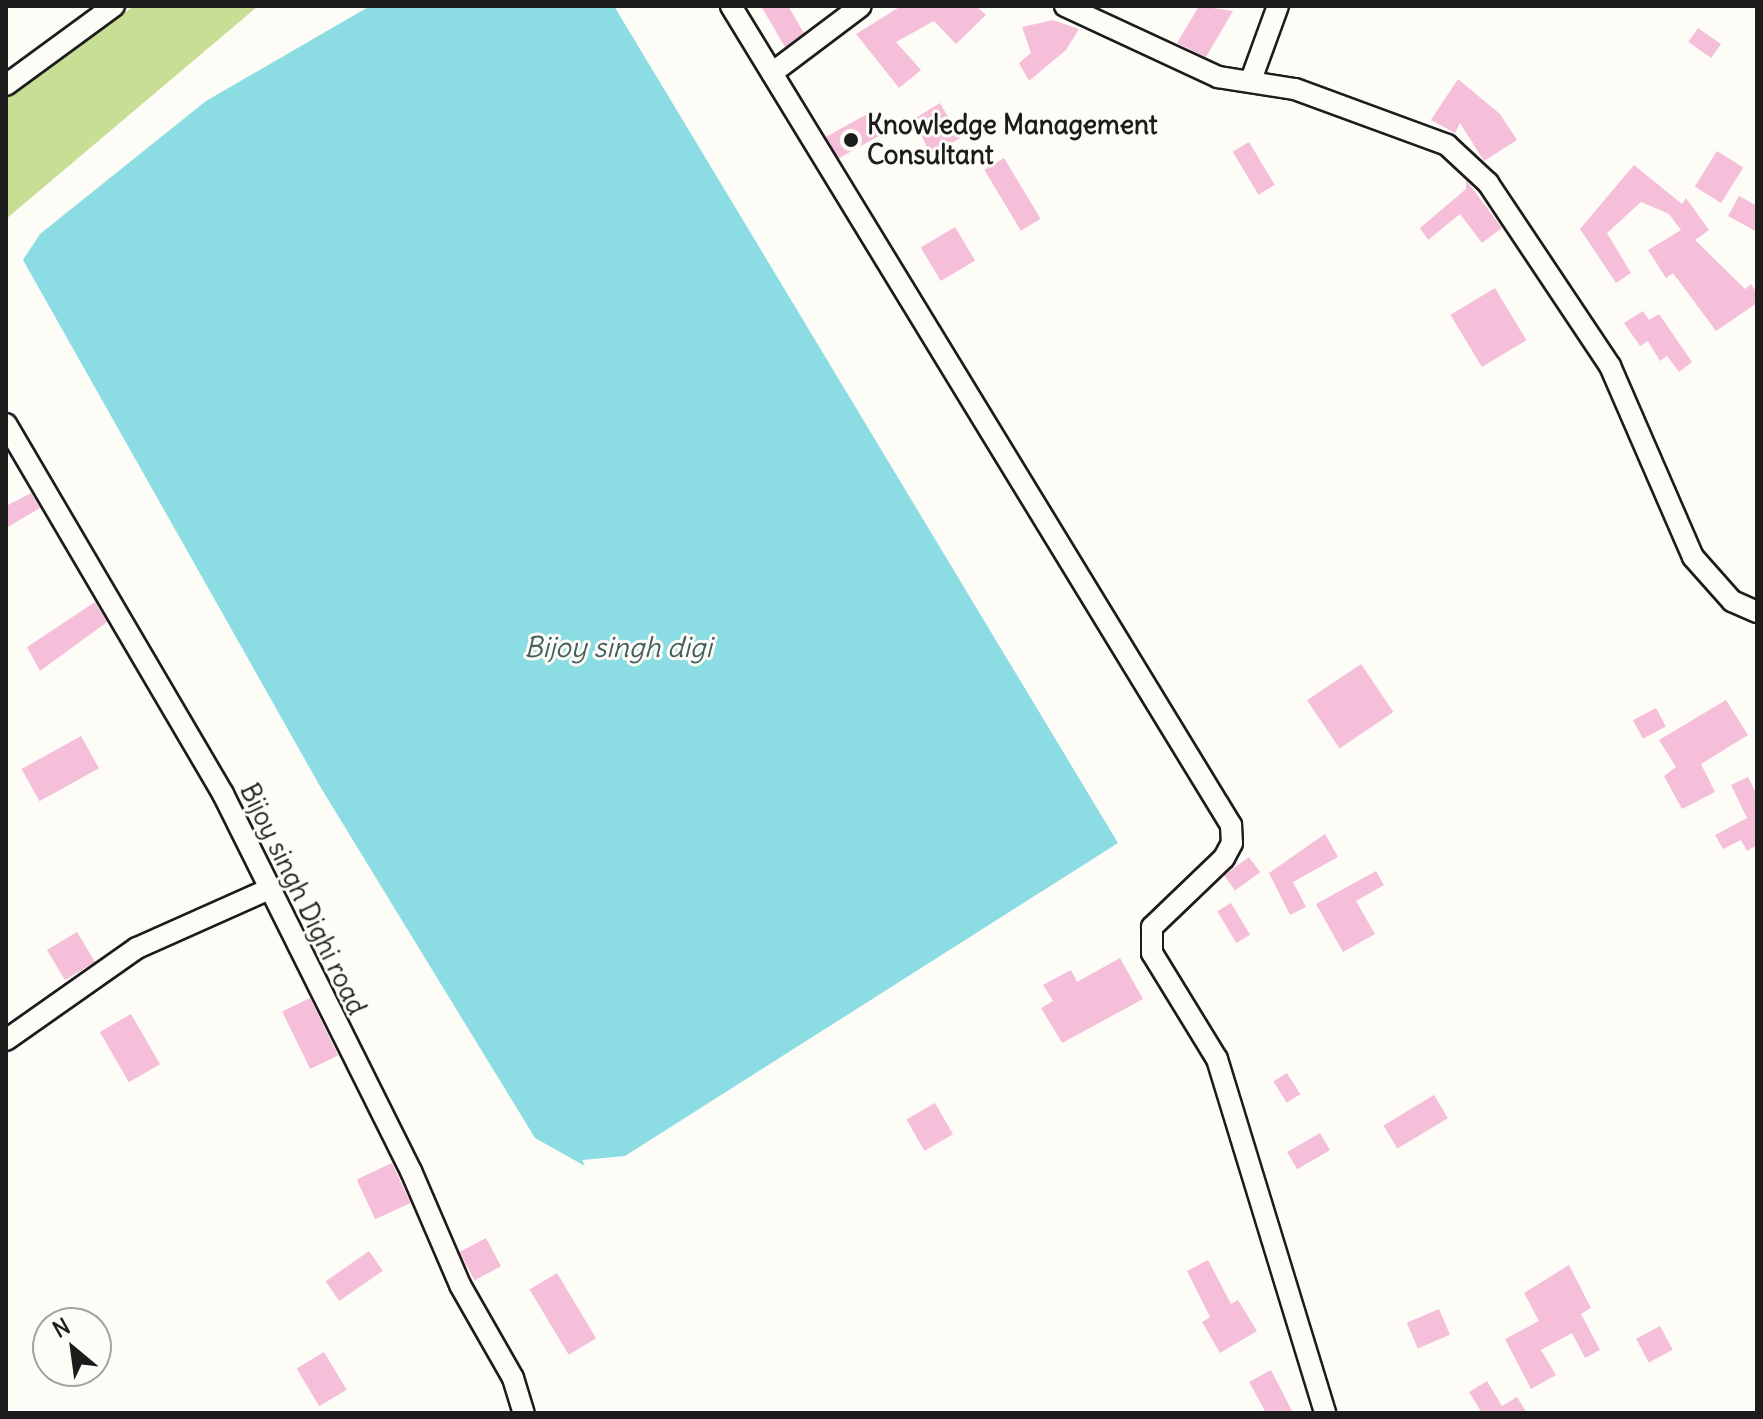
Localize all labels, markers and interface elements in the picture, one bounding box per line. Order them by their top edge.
place label: Knowledge Management Consultant [867,109,1157,170]
marker: Knowledge Management Consultant [842,131,860,149]
water label: Bijoy singh digi [524,630,712,664]
street label: Bijoy singh Dighi road [233,778,373,1020]
north arrow [32,1307,112,1387]
text: N [48,1312,75,1344]

